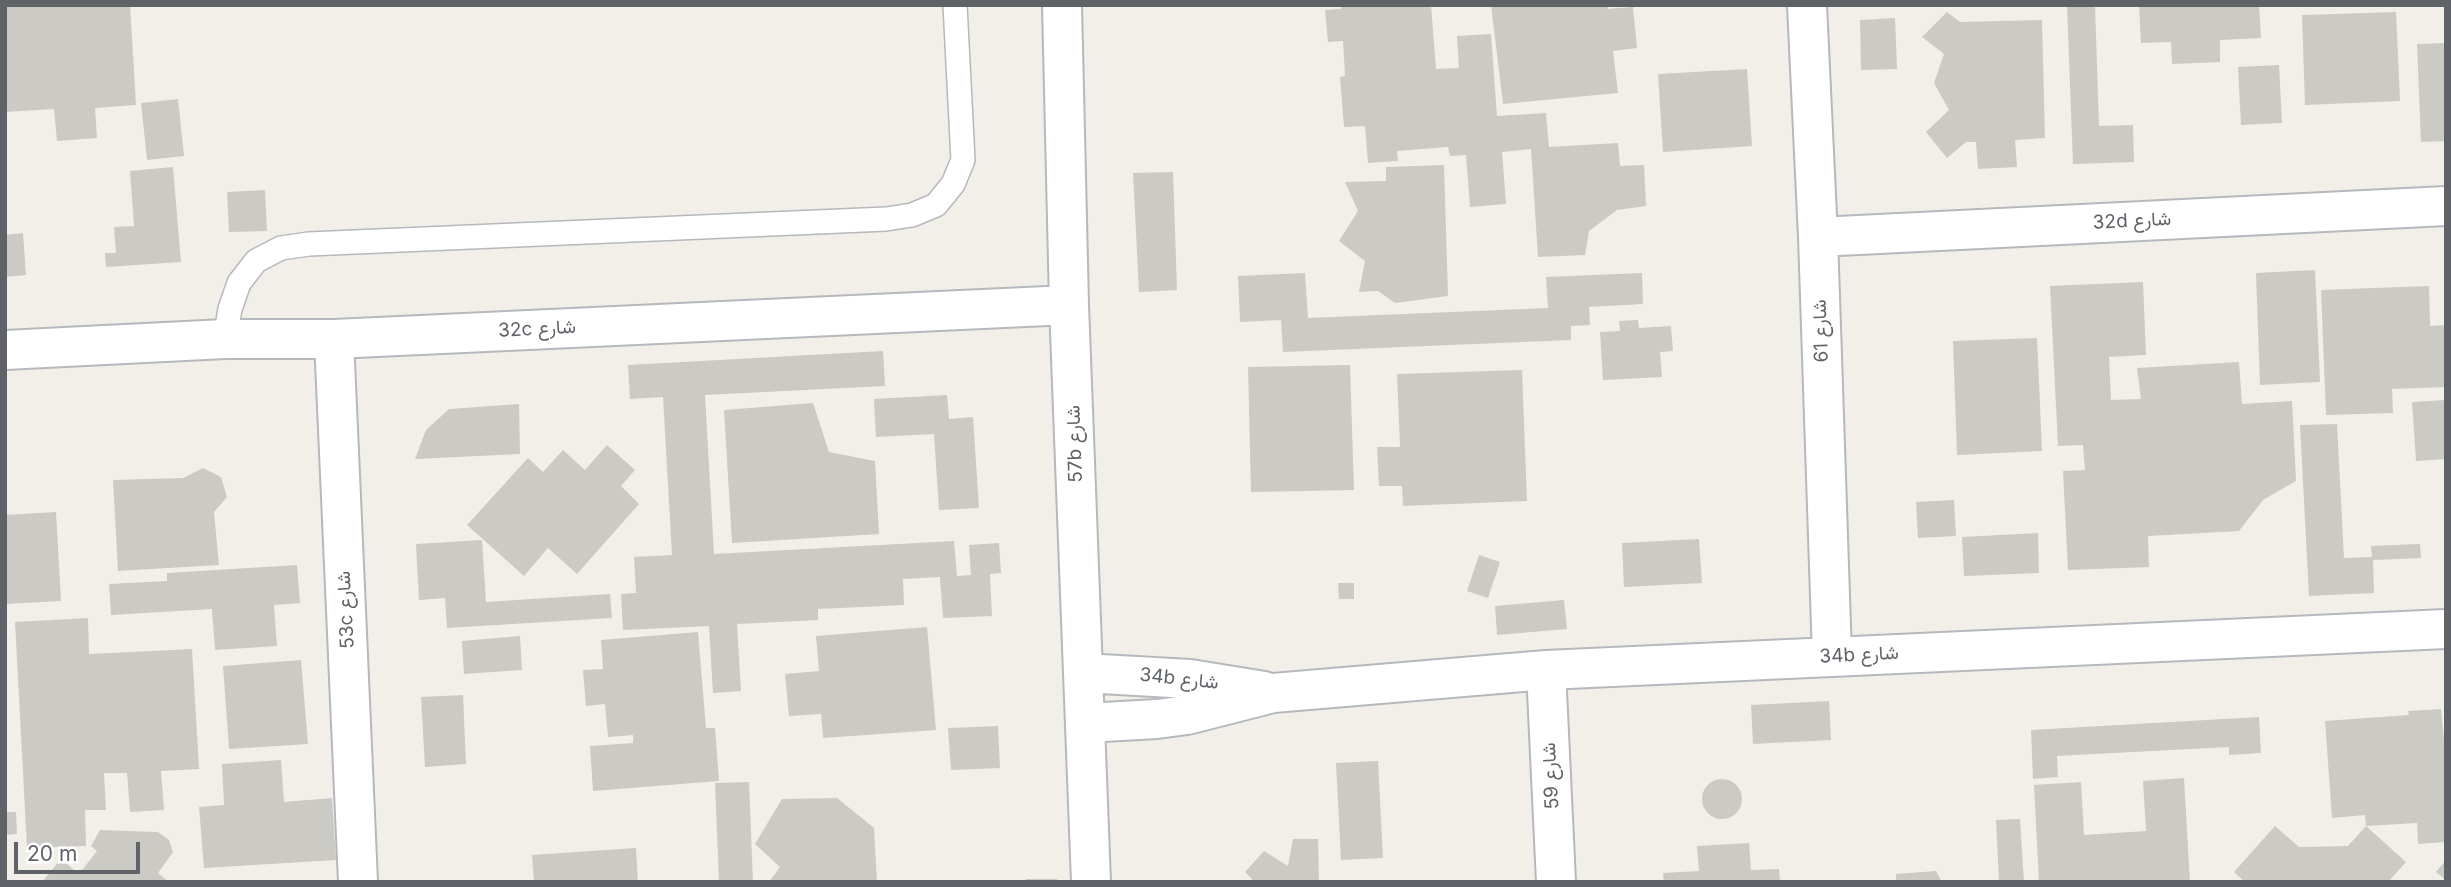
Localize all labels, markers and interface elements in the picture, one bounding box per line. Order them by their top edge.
street label: 32d شارع [2092,208,2172,234]
street label: شارع 61 [1809,299,1833,363]
street label: 32c شارع [498,316,576,342]
street label: 57b شارع [1062,405,1088,483]
street label: 53c شارع [333,571,359,649]
street label: 34b شارع [1819,642,1899,668]
street label: 34b شارع [1138,664,1220,694]
street label: شارع 59 [1538,742,1564,810]
scale bar [18,828,144,872]
text: 20 m [27,841,77,866]

